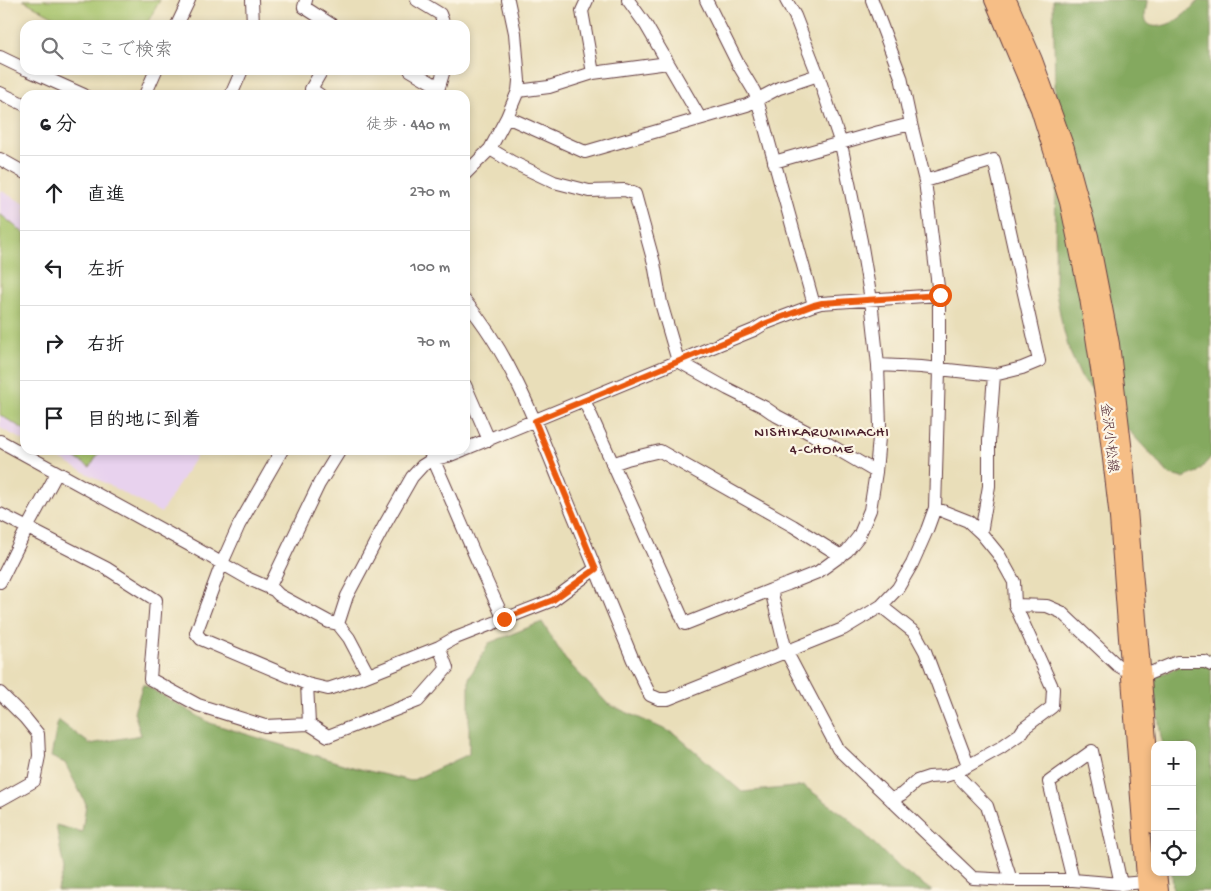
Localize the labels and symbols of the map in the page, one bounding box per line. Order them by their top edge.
route start [929,284,952,307]
street label: 金沢小松線 [1095,402,1121,474]
district label: NISHIKARUMIMACHI 4-CHOME [754,424,890,459]
route end [493,608,516,631]

